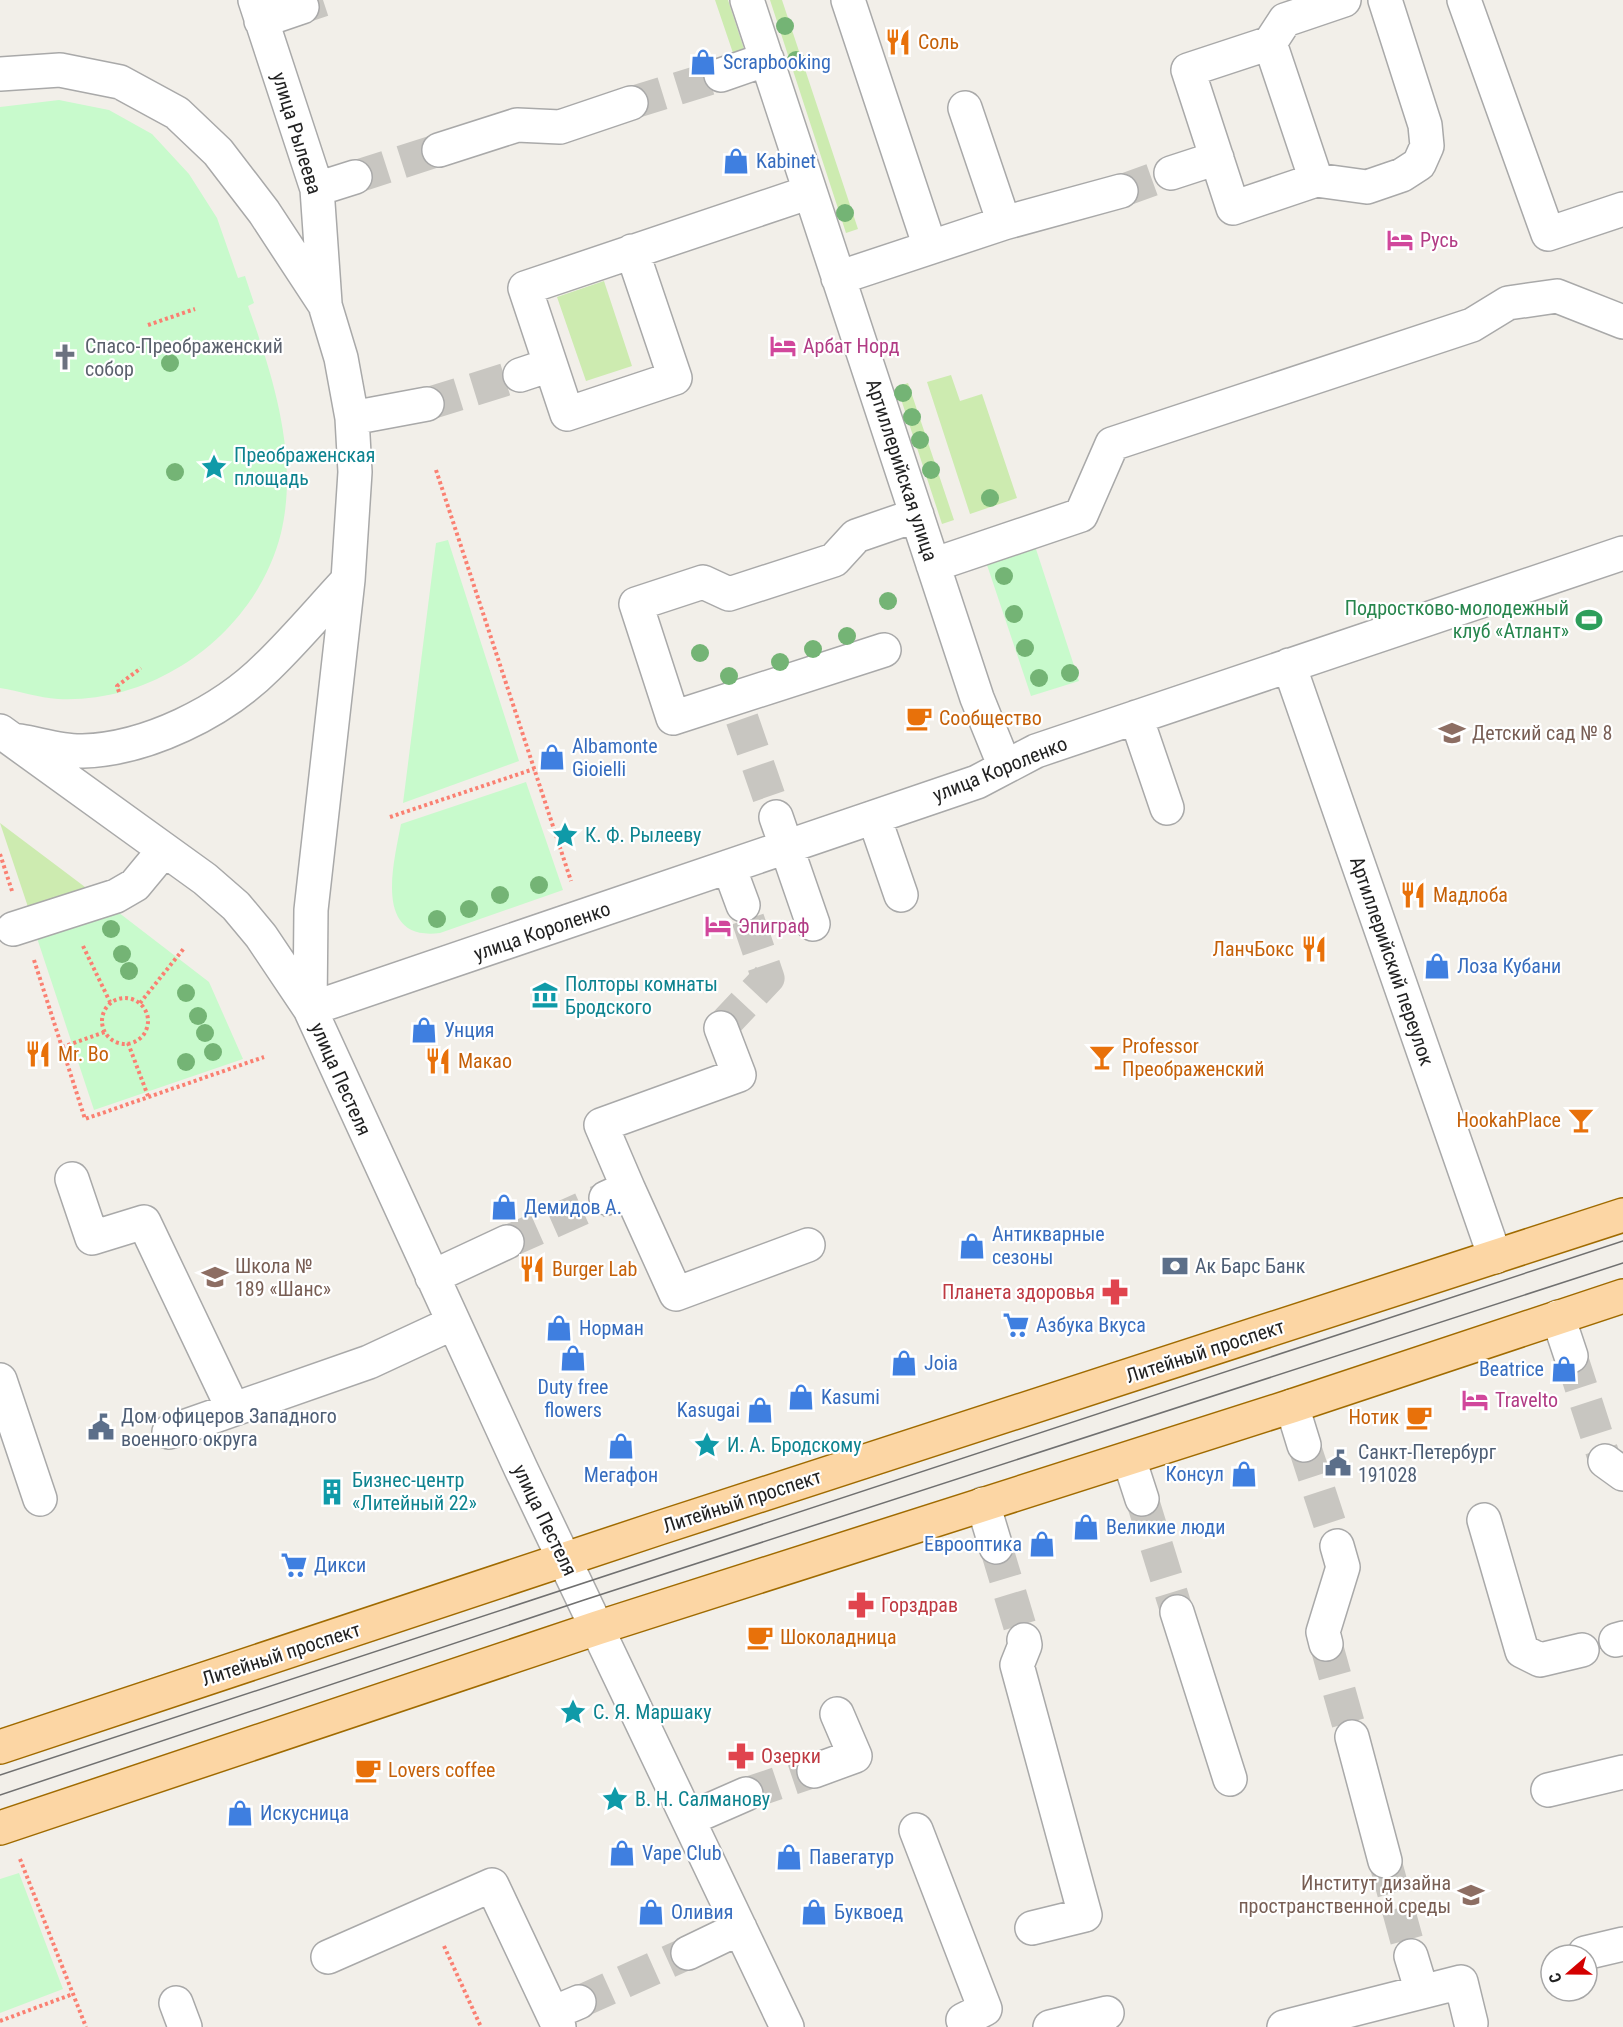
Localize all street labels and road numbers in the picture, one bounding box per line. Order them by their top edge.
street label: улица Рылеева [267,69,327,197]
street label: Артиллерийская улица [861,376,943,564]
street label: улица Короленко [929,731,1071,807]
street label: Артиллерийский переулок [1345,853,1439,1069]
street label: улица Короленко [471,896,613,966]
street label: улица Пестеля [305,1019,377,1139]
street label: Литейный проспект [1123,1314,1287,1388]
street label: улица Пестеля [508,1460,582,1580]
street label: Литейный проспект [660,1464,824,1538]
street label: Литейный проспект [199,1617,363,1691]

